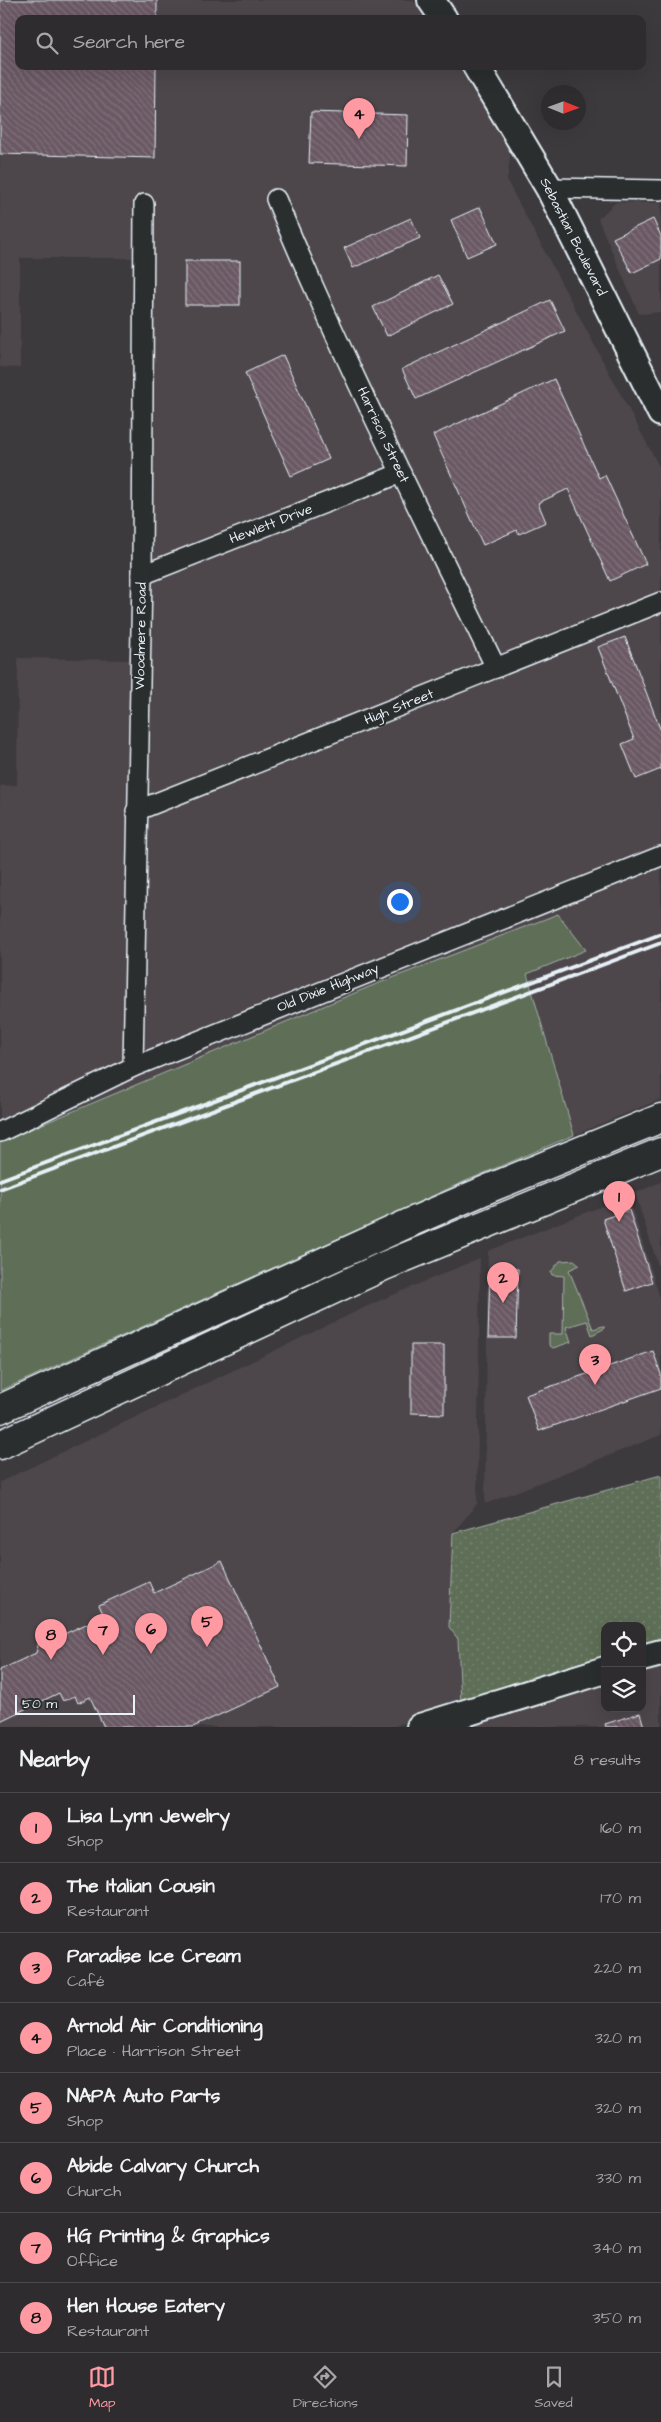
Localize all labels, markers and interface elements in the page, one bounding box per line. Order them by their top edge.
search box [15,15,646,70]
icon: search [33,29,61,57]
text: Search here [73,29,185,56]
north arrow [541,85,586,130]
pin: 4 [343,98,375,139]
street label: Sebastian Boulevard [535,175,611,299]
street label: Harrison Street [352,384,414,487]
street label: Hewlett Drive [226,499,316,549]
street label: Woodmere Road [130,582,152,690]
street label: High Street [361,684,437,730]
your location [387,889,413,915]
street label: Old Dixie Highway [274,958,382,1018]
pin: 1 [603,1181,635,1222]
pin: 2 [487,1262,519,1303]
pin: 3 [579,1344,611,1385]
pin: 5 [191,1606,223,1647]
pin: 6 [135,1613,167,1654]
pin: 7 [87,1614,119,1655]
pin: 8 [35,1619,67,1660]
map controls [601,1622,646,1712]
button: locate [601,1622,646,1667]
button: layers [601,1667,646,1712]
scale bar [15,1692,135,1715]
text: 50 m [22,1694,57,1714]
text: Nearby [20,1745,90,1774]
text: 8 results [574,1749,641,1771]
text: Lisa Lynn Jewelry [67,1803,230,1830]
text: 1 [35,1817,37,1839]
text: 160 m [600,1817,641,1839]
text: Shop [67,1830,103,1852]
text: The Italian Cousin [67,1873,215,1900]
text: 2 [31,1887,41,1909]
text: 170 m [600,1887,641,1909]
text: Restaurant [67,1900,149,1922]
text: Paradise Ice Cream [67,1943,240,1970]
text: 3 [32,1957,40,1979]
text: 220 m [594,1957,641,1979]
text: Café [67,1970,105,1992]
text: Arnold Air Conditioning [67,2013,263,2040]
text: 4 [31,2027,41,2049]
text: 320 m [595,2027,641,2049]
text: Place · Harrison Street [67,2040,240,2062]
text: NAPA Auto Parts [67,2083,220,2110]
text: 5 [30,2097,42,2119]
text: 320 m [595,2097,641,2119]
text: Shop [67,2110,103,2132]
text: Abide Calvary Church [67,2153,259,2180]
text: 6 [31,2167,41,2189]
text: 330 m [596,2167,641,2189]
text: Church [67,2180,121,2202]
text: HG Printing & Graphics [67,2223,270,2250]
text: 7 [31,2237,41,2259]
text: 340 m [593,2237,641,2259]
text: Office [67,2250,118,2272]
text: Hen House Eatery [67,2293,225,2320]
text: 8 [31,2307,41,2329]
text: 350 m [593,2307,641,2329]
text: Restaurant [67,2320,149,2342]
tab: Map [88,2363,116,2413]
tab: Directions [293,2363,358,2413]
tab: Saved [535,2363,573,2413]

